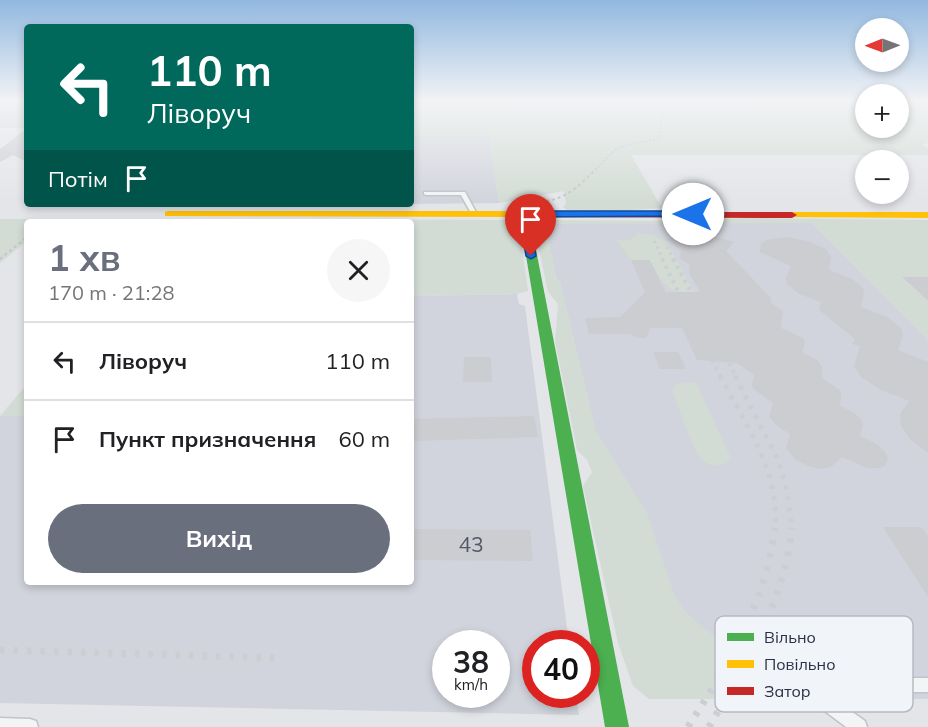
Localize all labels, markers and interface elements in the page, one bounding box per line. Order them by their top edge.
north arrow [855,18,909,72]
map controls [855,18,909,204]
text: 110 m [147,44,272,97]
icon: left [48,48,126,126]
button: + [855,84,909,138]
text: Ліворуч [147,96,251,130]
button: − [855,150,909,204]
icon: arrive [120,162,153,195]
text: Потім [48,165,108,193]
position arrow [661,182,725,246]
pin [505,194,556,256]
icon: arrive [514,203,547,236]
text: 1 хв [48,235,121,280]
button: close [327,239,390,302]
text: 170 m · 21:28 [48,280,174,305]
icon: left [48,345,81,378]
text: Ліворуч [99,347,187,375]
text: 110 m [325,347,390,375]
icon: arrive [48,423,81,456]
text: Пункт призначення [99,425,316,453]
text: 60 m [339,425,390,453]
button: Вихід [48,504,390,573]
house number: 43 [458,531,484,557]
legend [715,616,913,712]
text: Вільно [764,627,816,647]
speed limit sign: 40 [522,630,600,708]
text: 38 [453,643,489,681]
text: Повільно [764,654,835,674]
text: km/h [454,675,488,694]
text: Затор [764,681,811,701]

